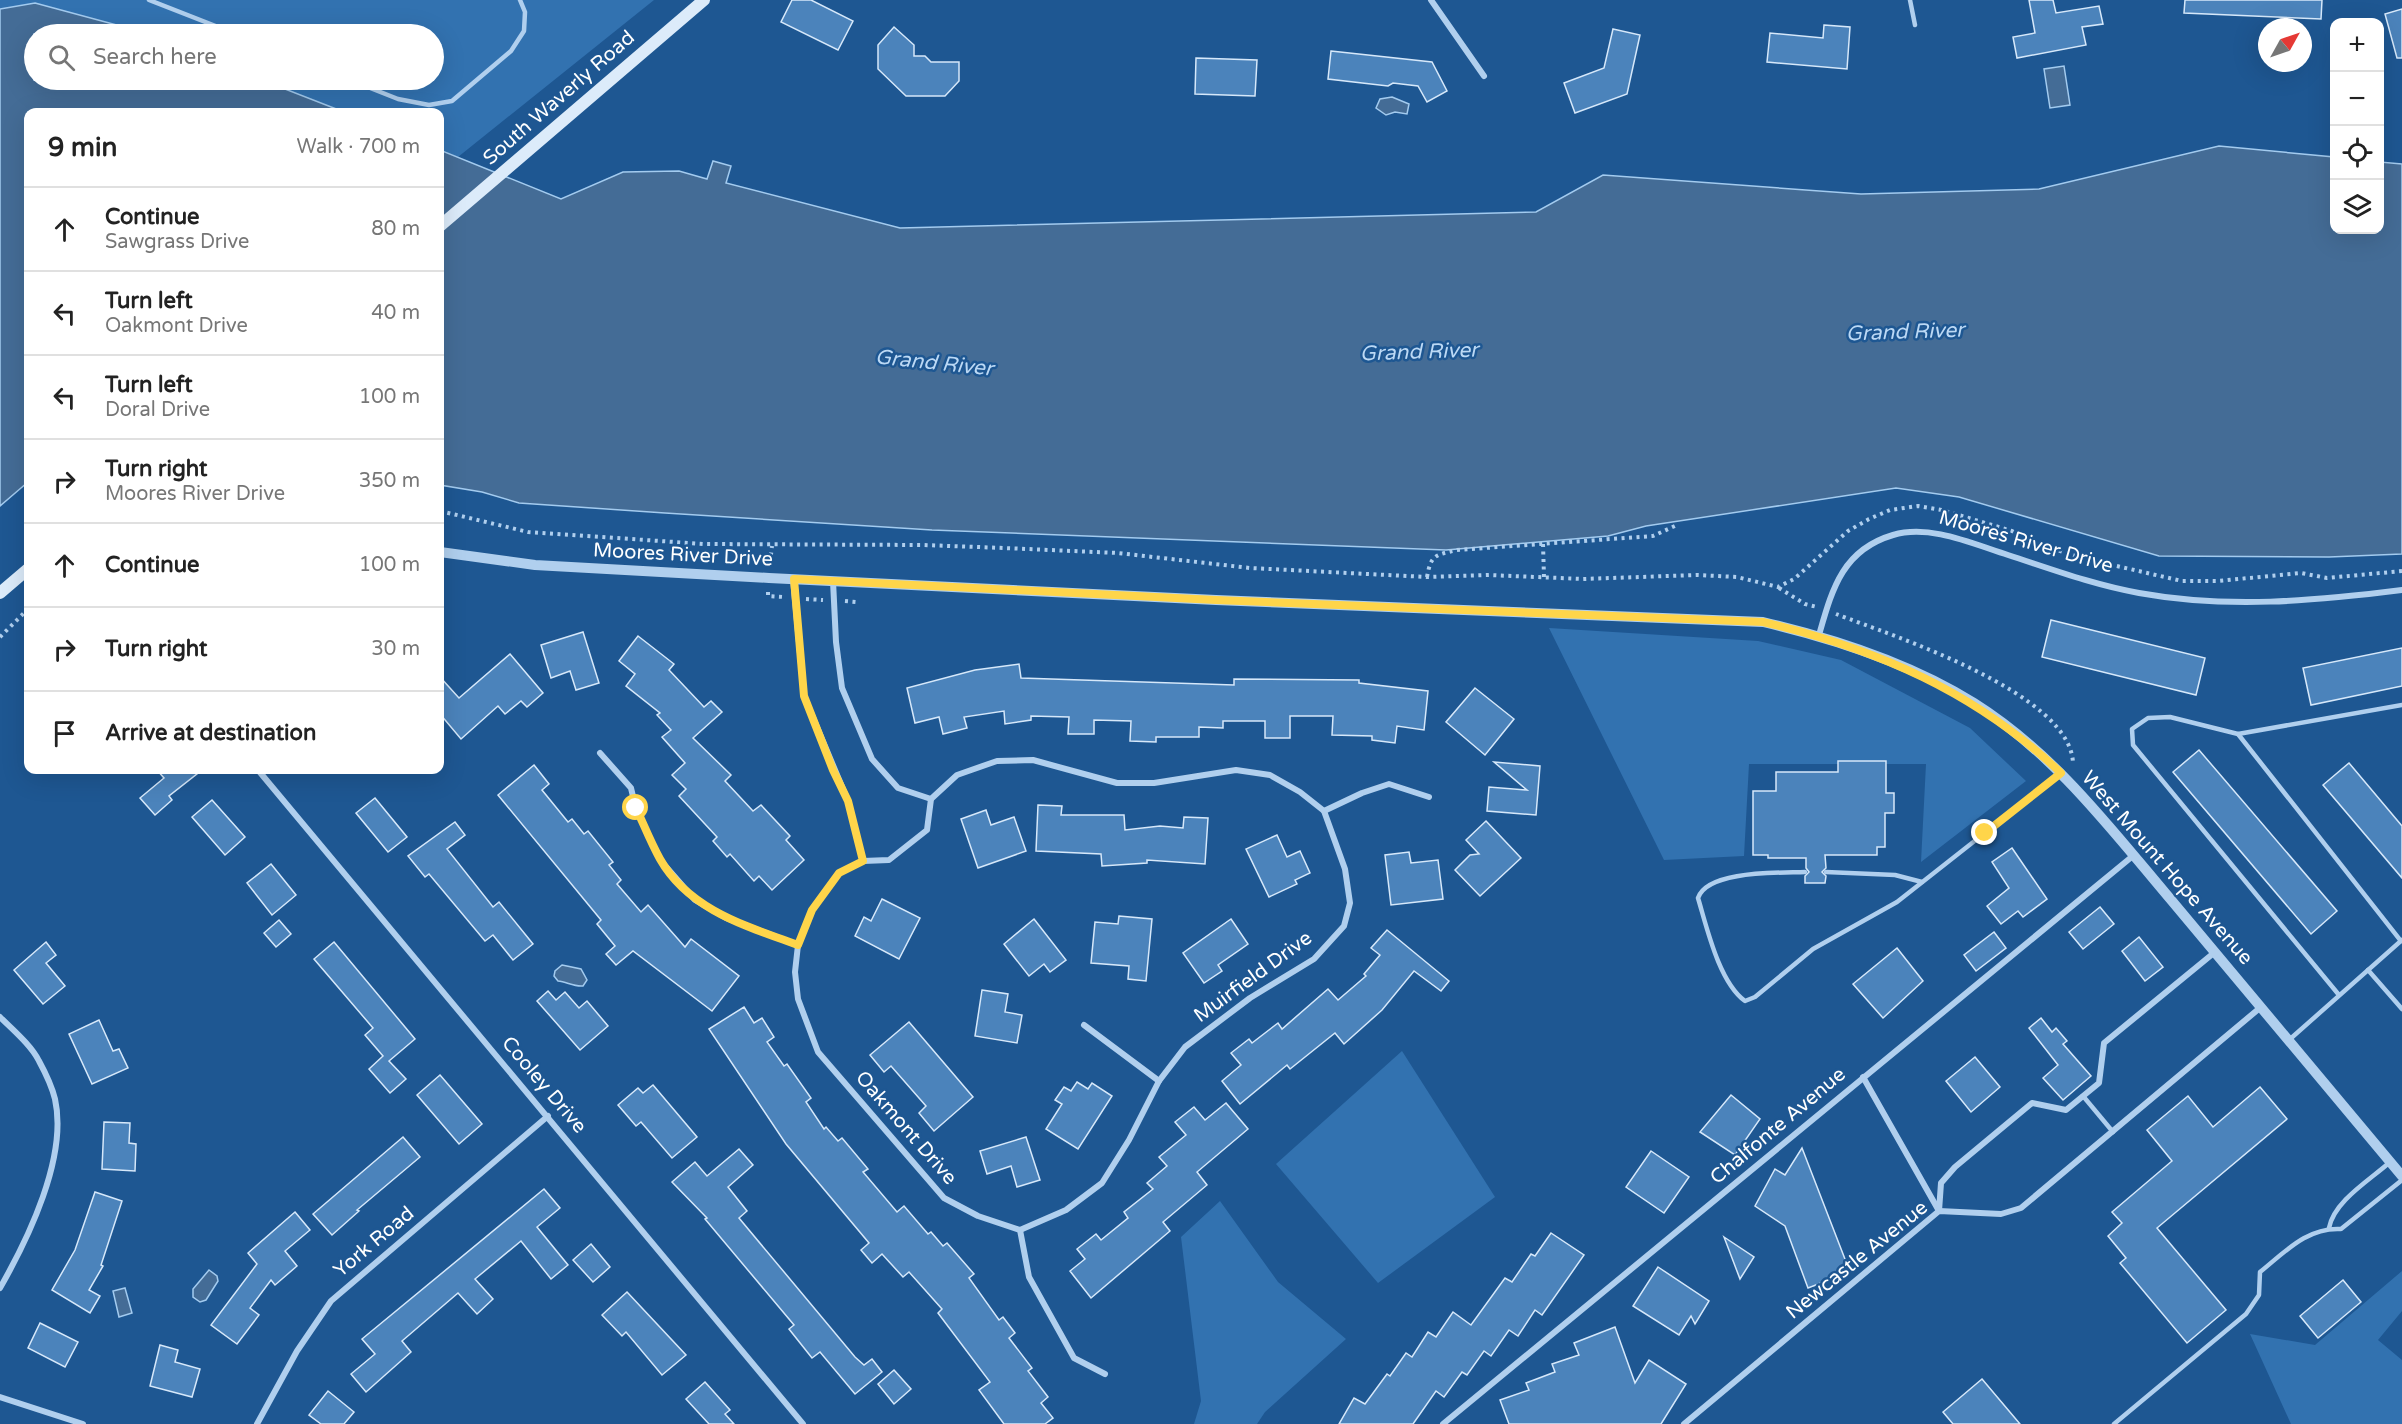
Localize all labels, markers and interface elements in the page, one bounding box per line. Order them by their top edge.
north arrow [2258,18,2312,72]
map controls [2330,18,2384,234]
button: + [2330,18,2384,72]
search box [24,24,444,90]
street label: South Waverly Road [478,26,640,170]
icon: search [45,41,78,74]
text: Search here [93,44,217,70]
button: − [2330,72,2384,126]
button: locate [2330,126,2384,180]
text: 9 min [48,132,117,163]
text: Walk · 700 m [297,135,420,159]
button: layers [2330,180,2384,234]
text: Continue [105,204,200,230]
icon: ahead [48,213,81,246]
text: 80 m [371,217,420,241]
text: Sawgrass Drive [105,230,249,254]
text: Turn left [105,288,193,314]
icon: left [48,297,81,330]
text: 40 m [371,301,420,325]
text: Oakmont Drive [105,314,248,338]
water label: Grand River [1845,317,1968,347]
water label: Grand River [1359,337,1482,367]
water label: Grand River [874,344,997,382]
text: Turn left [105,372,193,398]
icon: left [48,381,81,414]
text: 100 m [359,385,420,409]
text: Doral Drive [105,398,210,422]
text: Turn right [105,456,207,482]
icon: right [48,465,81,498]
text: 350 m [359,469,420,493]
text: Moores River Drive [105,482,285,506]
street label: Moores River Drive [1936,506,2116,578]
street label: Moores River Drive [593,538,773,572]
icon: ahead [48,549,81,582]
text: Continue [105,552,200,578]
text: 100 m [359,553,420,577]
icon: right [48,633,81,666]
text: Turn right [105,636,207,662]
text: 30 m [371,637,420,661]
icon: arrive [48,717,81,750]
text: Arrive at destination [105,720,316,746]
street label: West Mount Hope Avenue [2076,766,2258,970]
route start [622,794,648,820]
route end [1971,819,1997,845]
street label: Muirfield Drive [1189,926,1317,1028]
street label: Cooley Drive [496,1032,592,1138]
street label: Chalfonte Avenue [1706,1062,1850,1190]
street label: Oakmont Drive [850,1066,962,1190]
street label: Newcastle Avenue [1782,1196,1932,1324]
street label: York Road [329,1201,419,1283]

